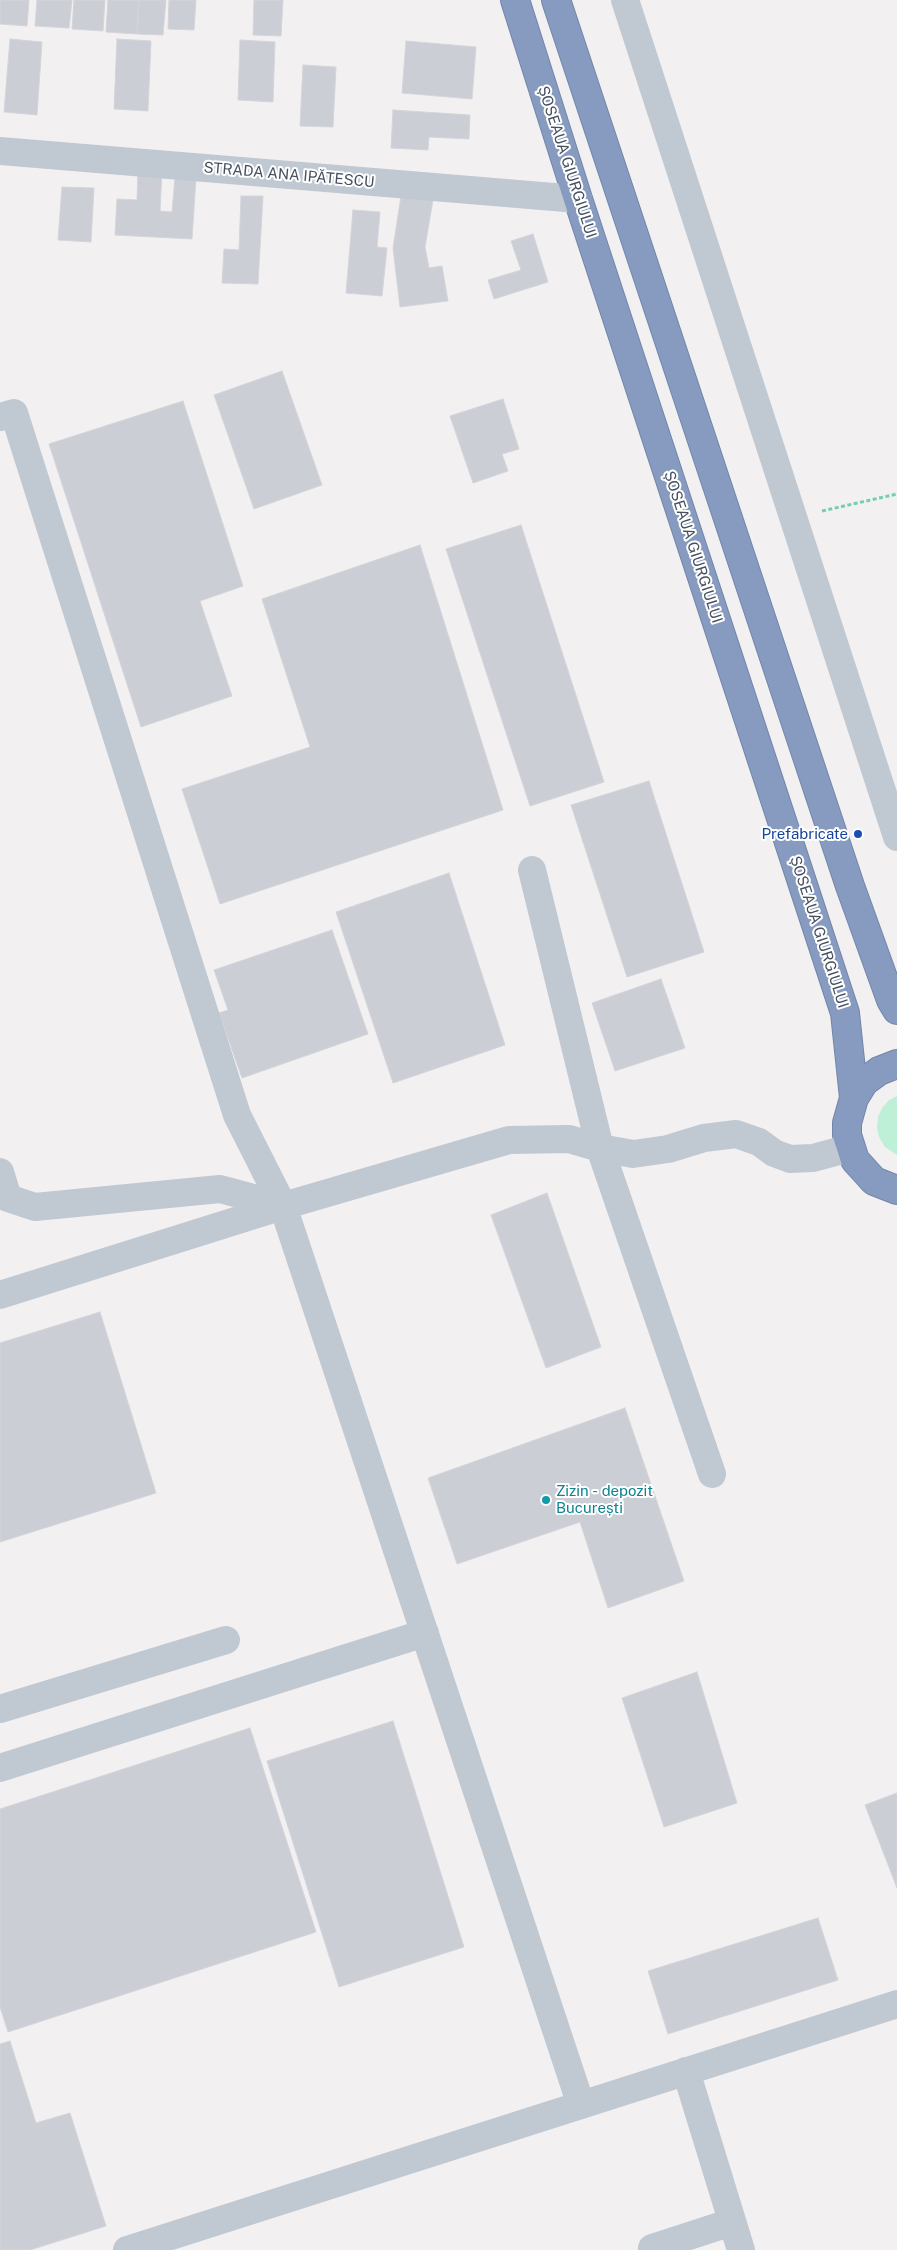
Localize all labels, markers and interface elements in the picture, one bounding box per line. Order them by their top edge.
street label: ȘOSEAUA GIURGIULUI [534,84,600,240]
street label: STRADA ANA IPĂTESCU [203,159,375,191]
street label: ȘOSEAUA GIURGIULUI [660,469,726,625]
place label: Prefabricate [762,825,848,843]
marker: Prefabricate [852,828,864,840]
street label: ȘOSEAUA GIURGIULUI [786,854,852,1010]
place label: Zizin - depozit București [556,1482,653,1517]
marker: Zizin - depozit București [540,1494,552,1506]

